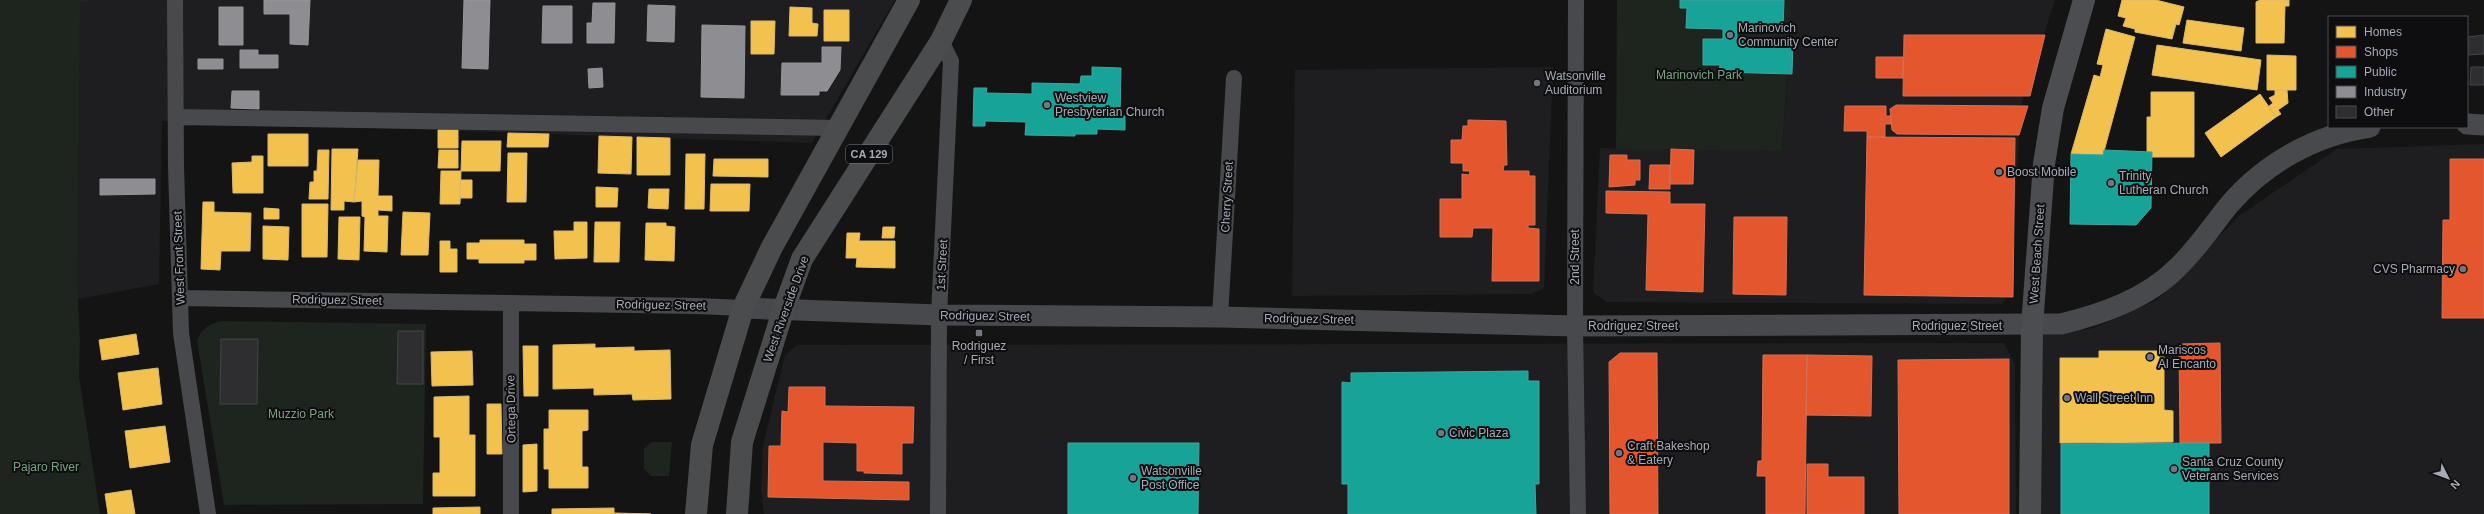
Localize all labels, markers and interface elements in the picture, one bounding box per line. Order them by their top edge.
legend [2328,16,2468,128]
place label: Marinovich Community Center [1738,21,1838,49]
text: Homes [2364,25,2402,39]
marker: Marinovich Community Center [1725,30,1735,40]
text: Shops [2364,45,2398,59]
text: Public [2364,65,2397,79]
park label: Marinovich Park [1656,68,1743,82]
place label: Watsonville Auditorium [1545,69,1606,97]
marker: Watsonville Auditorium [1532,78,1542,88]
text: Industry [2364,85,2407,99]
place label: Westview Presbyterian Church [1055,91,1164,119]
marker: Westview Presbyterian Church [1042,100,1052,110]
text: Other [2364,105,2394,119]
road number: CA 129 [846,145,892,163]
street label: Cherry Street [1218,160,1236,233]
place label: Boost Mobile [2007,165,2077,179]
marker: Boost Mobile [1994,167,2004,177]
place label: Trinity Lutheran Church [2119,169,2208,197]
marker: Trinity Lutheran Church [2106,178,2116,188]
street label: West Beach Street [2027,203,2048,304]
street label: West Front Street [170,210,188,305]
street label: 2nd Street [1568,229,1582,285]
street label: 1st Street [934,238,950,291]
street label: West Riverside Drive [760,254,812,364]
place label: CVS Pharmacy [2373,262,2455,276]
marker: CVS Pharmacy [2458,264,2468,274]
street label: Rodriguez Street [292,292,383,308]
street label: Rodriguez Street [616,297,707,313]
street label: Rodriguez Street [940,308,1031,324]
street label: Rodriguez Street [1264,311,1355,327]
street label: Rodriguez Street [1588,319,1679,333]
street label: Rodriguez Street [1912,319,2003,333]
marker: Rodriguez / First [974,328,984,338]
place label: Rodriguez / First [952,339,1006,367]
place label: Mariscos Al Encanto [2158,343,2216,371]
marker: Mariscos Al Encanto [2145,352,2155,362]
street label: Ortega Drive [503,375,519,443]
place label: Wall Street Inn [2075,391,2153,405]
marker: Wall Street Inn [2062,393,2072,403]
park label: Muzzio Park [268,407,335,421]
place label: Civic Plaza [1449,426,1509,440]
marker: Civic Plaza [1436,428,1446,438]
place label: Craft Bakeshop & Eatery [1627,439,1710,467]
marker: Craft Bakeshop & Eatery [1614,448,1624,458]
place label: Santa Cruz County Veterans Services [2182,455,2283,483]
north arrow [2428,458,2468,498]
park label: Pajaro River [13,460,79,474]
place label: Watsonville Post Office [1141,464,1202,492]
marker: Santa Cruz County Veterans Services [2169,464,2179,474]
marker: Watsonville Post Office [1128,473,1138,483]
text: N [2448,478,2463,492]

